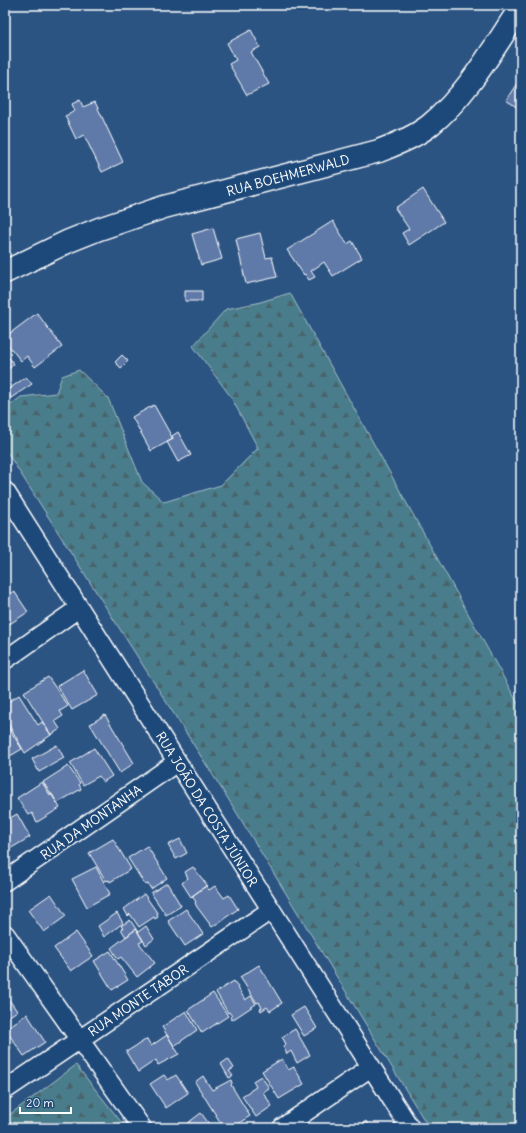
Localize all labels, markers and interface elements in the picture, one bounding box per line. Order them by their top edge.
street label: RUA BOEHMERWALD [225,151,352,200]
street label: RUA JOÃO DA COSTA JÚNIOR [152,728,262,890]
street label: RUA DA MONTANHA [37,781,145,864]
street label: RUA MONTE TABOR [85,961,192,1040]
scale bar [20,1089,71,1115]
text: 20 m [26,1095,54,1110]

